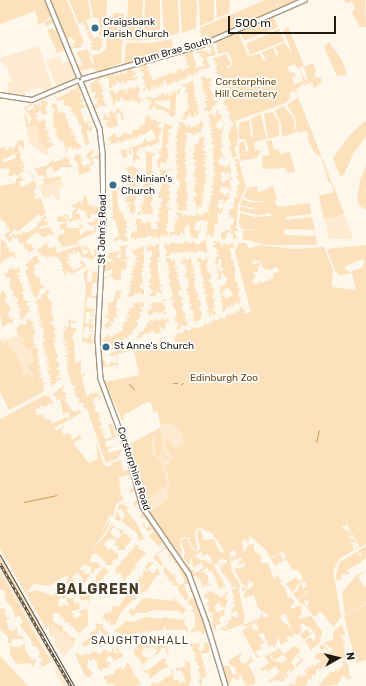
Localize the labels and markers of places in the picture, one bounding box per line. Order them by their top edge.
place label: Craigsbank Parish Church [103,16,169,40]
marker: Craigsbank Parish Church [90,23,100,33]
place label: St. Ninian's Church [121,173,172,196]
marker: St. Ninian's Church [108,180,118,190]
place label: St Anne's Church [114,341,194,353]
marker: St Anne's Church [101,342,111,352]

